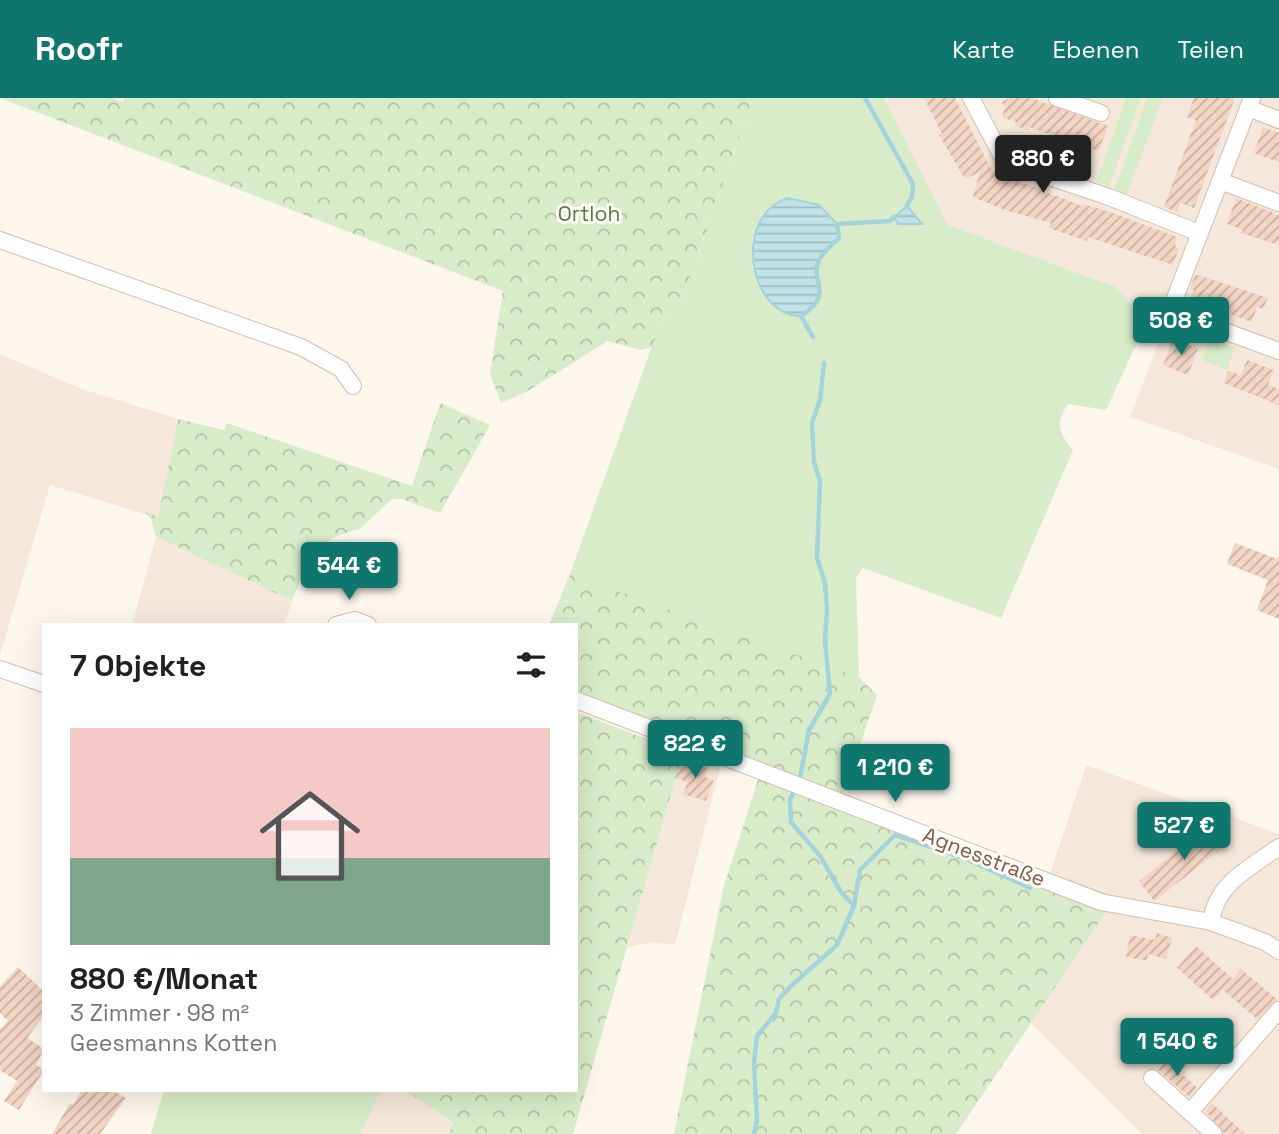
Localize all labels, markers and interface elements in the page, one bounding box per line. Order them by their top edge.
text: Roofr [35,28,123,70]
text: Karte [952,34,1015,65]
text: Ebenen [1053,34,1139,65]
text: Teilen [1177,34,1244,65]
pin: 880 € [994,136,1092,195]
text: 880 € [1011,143,1075,173]
park label: Ortloh [558,200,620,227]
pin: 508 € [1132,298,1230,357]
text: 508 € [1149,305,1213,335]
pin: 544 € [300,542,398,602]
text: 544 € [317,550,381,580]
text: 7 Objekte [70,646,206,685]
icon: filters [512,646,550,684]
pin: 822 € [646,720,744,780]
text: 822 € [664,728,726,758]
pin: 1 210 € [830,744,960,804]
text: 1 210 € [857,752,933,782]
icon: home [247,773,373,899]
pin: 527 € [1135,802,1233,862]
text: 527 € [1153,810,1215,840]
street label: Agnesstraße [919,821,1049,892]
text: 880 €/Monat [70,959,258,998]
text: 3 Zimmer · 98 m² [70,998,249,1028]
pin: 1 540 € [1112,1018,1242,1078]
text: 1 540 € [1136,1026,1218,1056]
text: Geesmanns Kotten [70,1028,277,1058]

